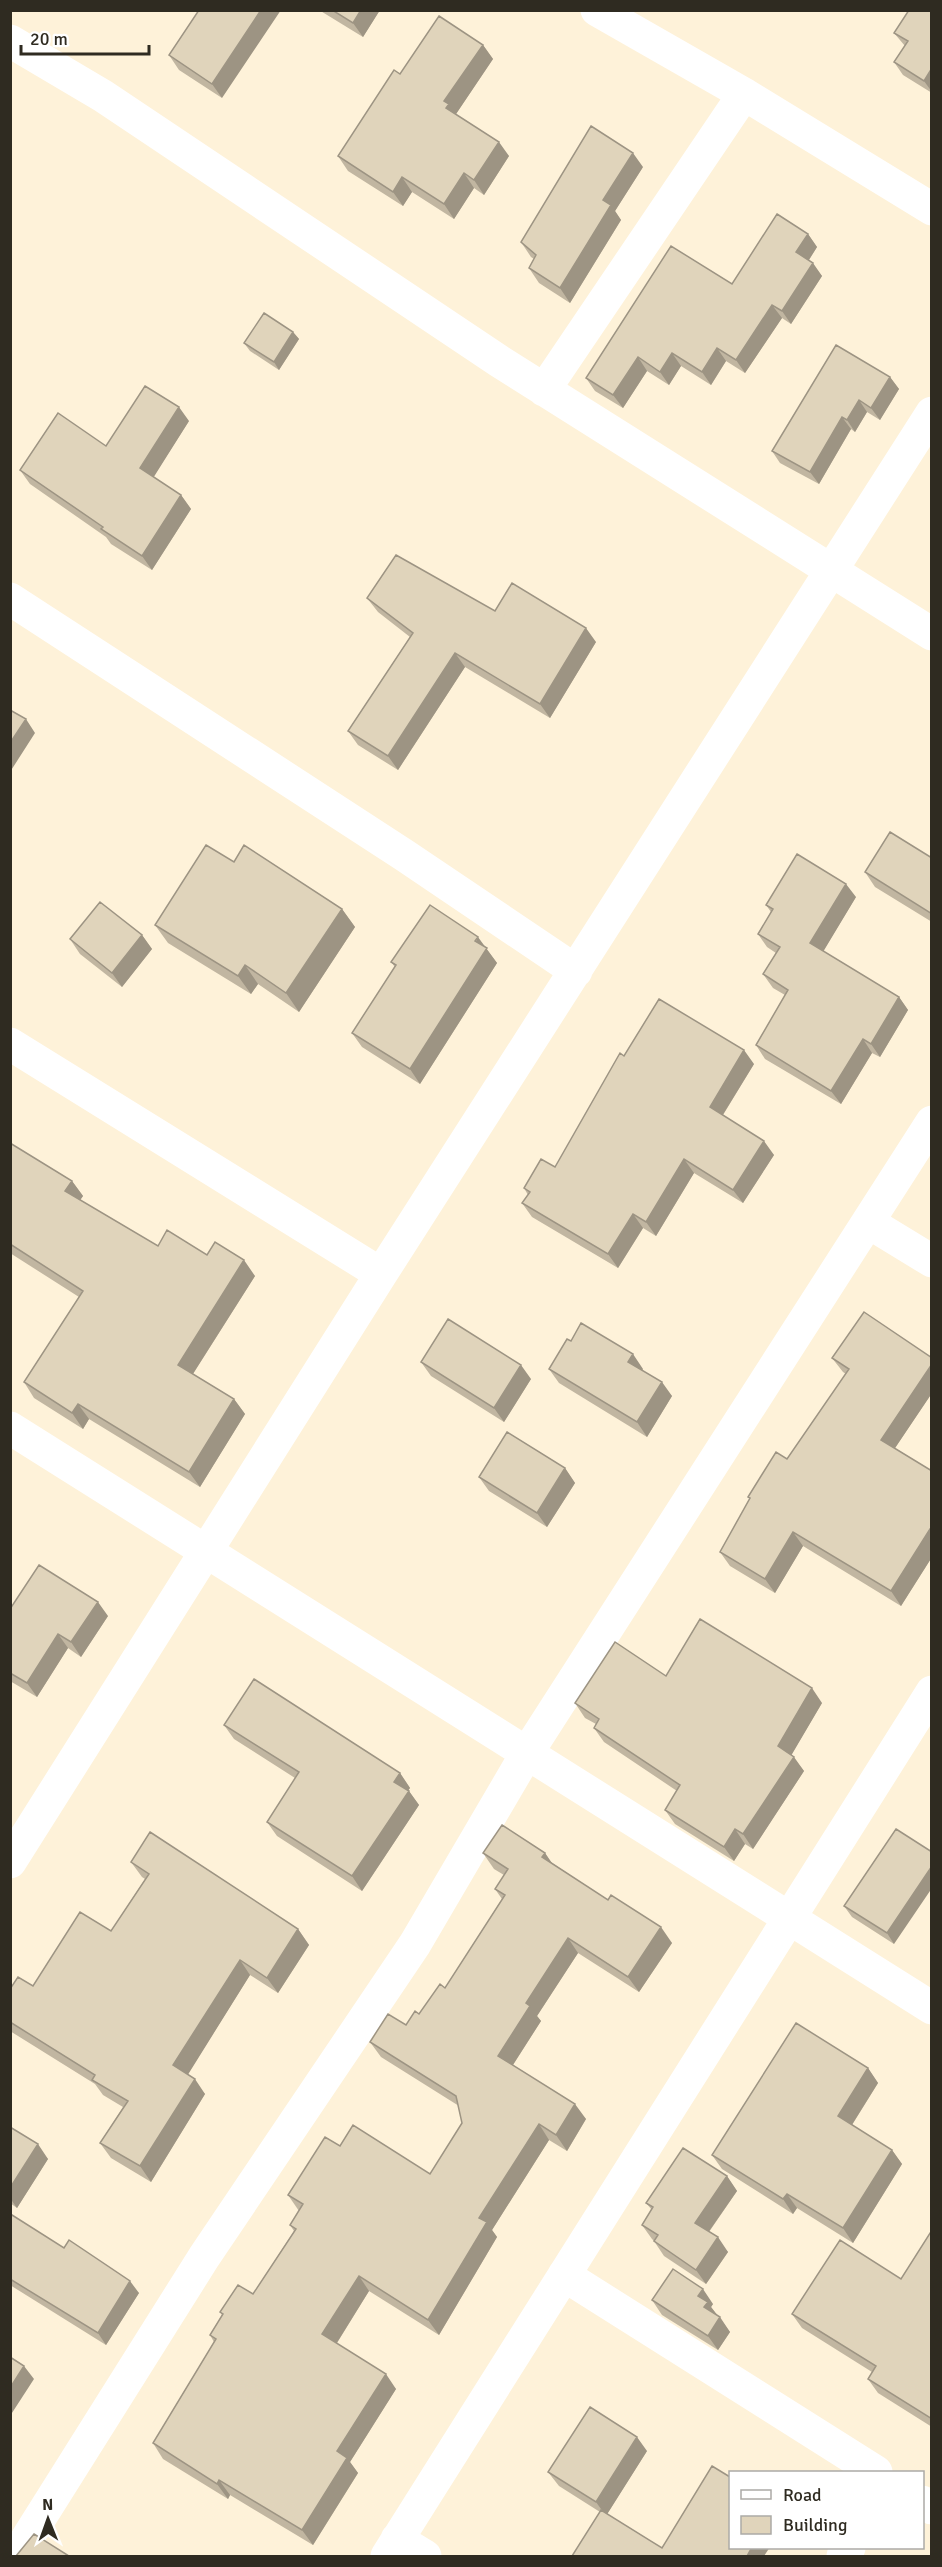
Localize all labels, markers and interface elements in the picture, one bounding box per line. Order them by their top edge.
scale bar [21,18,148,56]
text: 20 m [30,28,68,50]
legend [729,2471,924,2549]
text: Road [783,2484,822,2506]
north arrow [18,2489,78,2549]
text: N [42,2495,53,2515]
text: Building [783,2514,847,2536]

